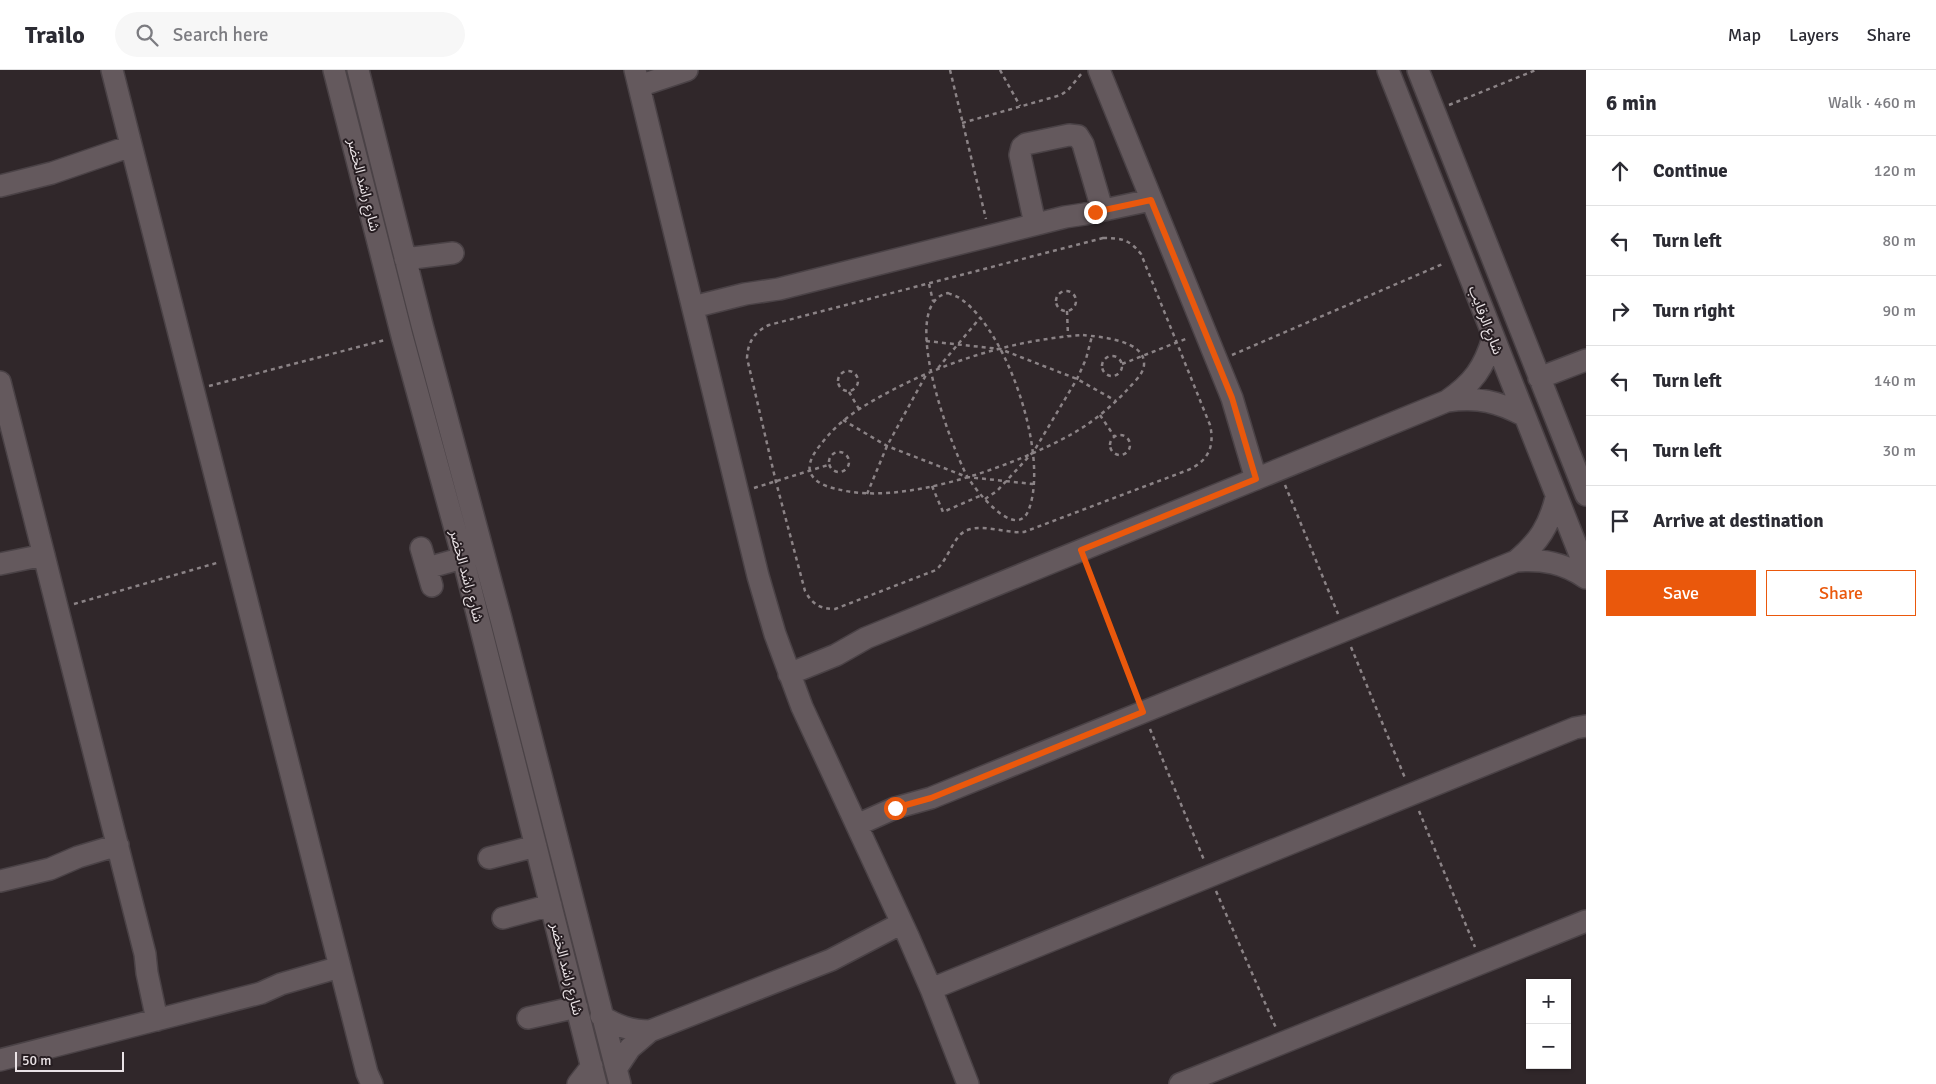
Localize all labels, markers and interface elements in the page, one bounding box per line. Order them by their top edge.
search box [115,12,465,57]
text: Trailo [25,20,85,50]
icon: search [133,21,161,49]
text: Search here [173,23,269,47]
text: Map [1728,24,1761,46]
text: Layers [1789,24,1839,46]
text: Share [1867,24,1911,46]
text: 6 min [1606,90,1657,116]
text: Walk · 460 m [1828,93,1916,113]
street label: شارع راشد الخضر [342,136,383,234]
icon: ahead [1606,157,1634,185]
text: Continue [1653,159,1728,183]
text: 120 m [1874,161,1916,181]
route end [1084,201,1107,224]
icon: left [1606,227,1634,255]
text: Turn left [1653,229,1722,253]
text: 80 m [1882,231,1916,251]
street label: شارع الرقايب [1463,283,1506,358]
icon: right [1606,297,1634,325]
text: Turn right [1653,299,1735,323]
text: 90 m [1882,301,1916,321]
icon: left [1606,367,1634,395]
text: Turn left [1653,369,1722,393]
text: 140 m [1874,371,1916,391]
icon: left [1606,437,1634,465]
text: Turn left [1653,439,1722,463]
text: 30 m [1882,441,1916,461]
icon: arrive [1606,507,1634,535]
text: Arrive at destination [1653,509,1824,533]
street label: شارع راشد الخضر [444,527,487,625]
button: Save [1606,570,1756,616]
button: Share [1766,570,1916,616]
route start [884,797,907,820]
street label: شارع راشد الخضر [545,920,586,1018]
map controls [1526,979,1571,1069]
button: + [1526,979,1571,1024]
button: − [1526,1024,1571,1069]
scale bar [15,1049,124,1072]
text: 50 m [22,1052,51,1069]

